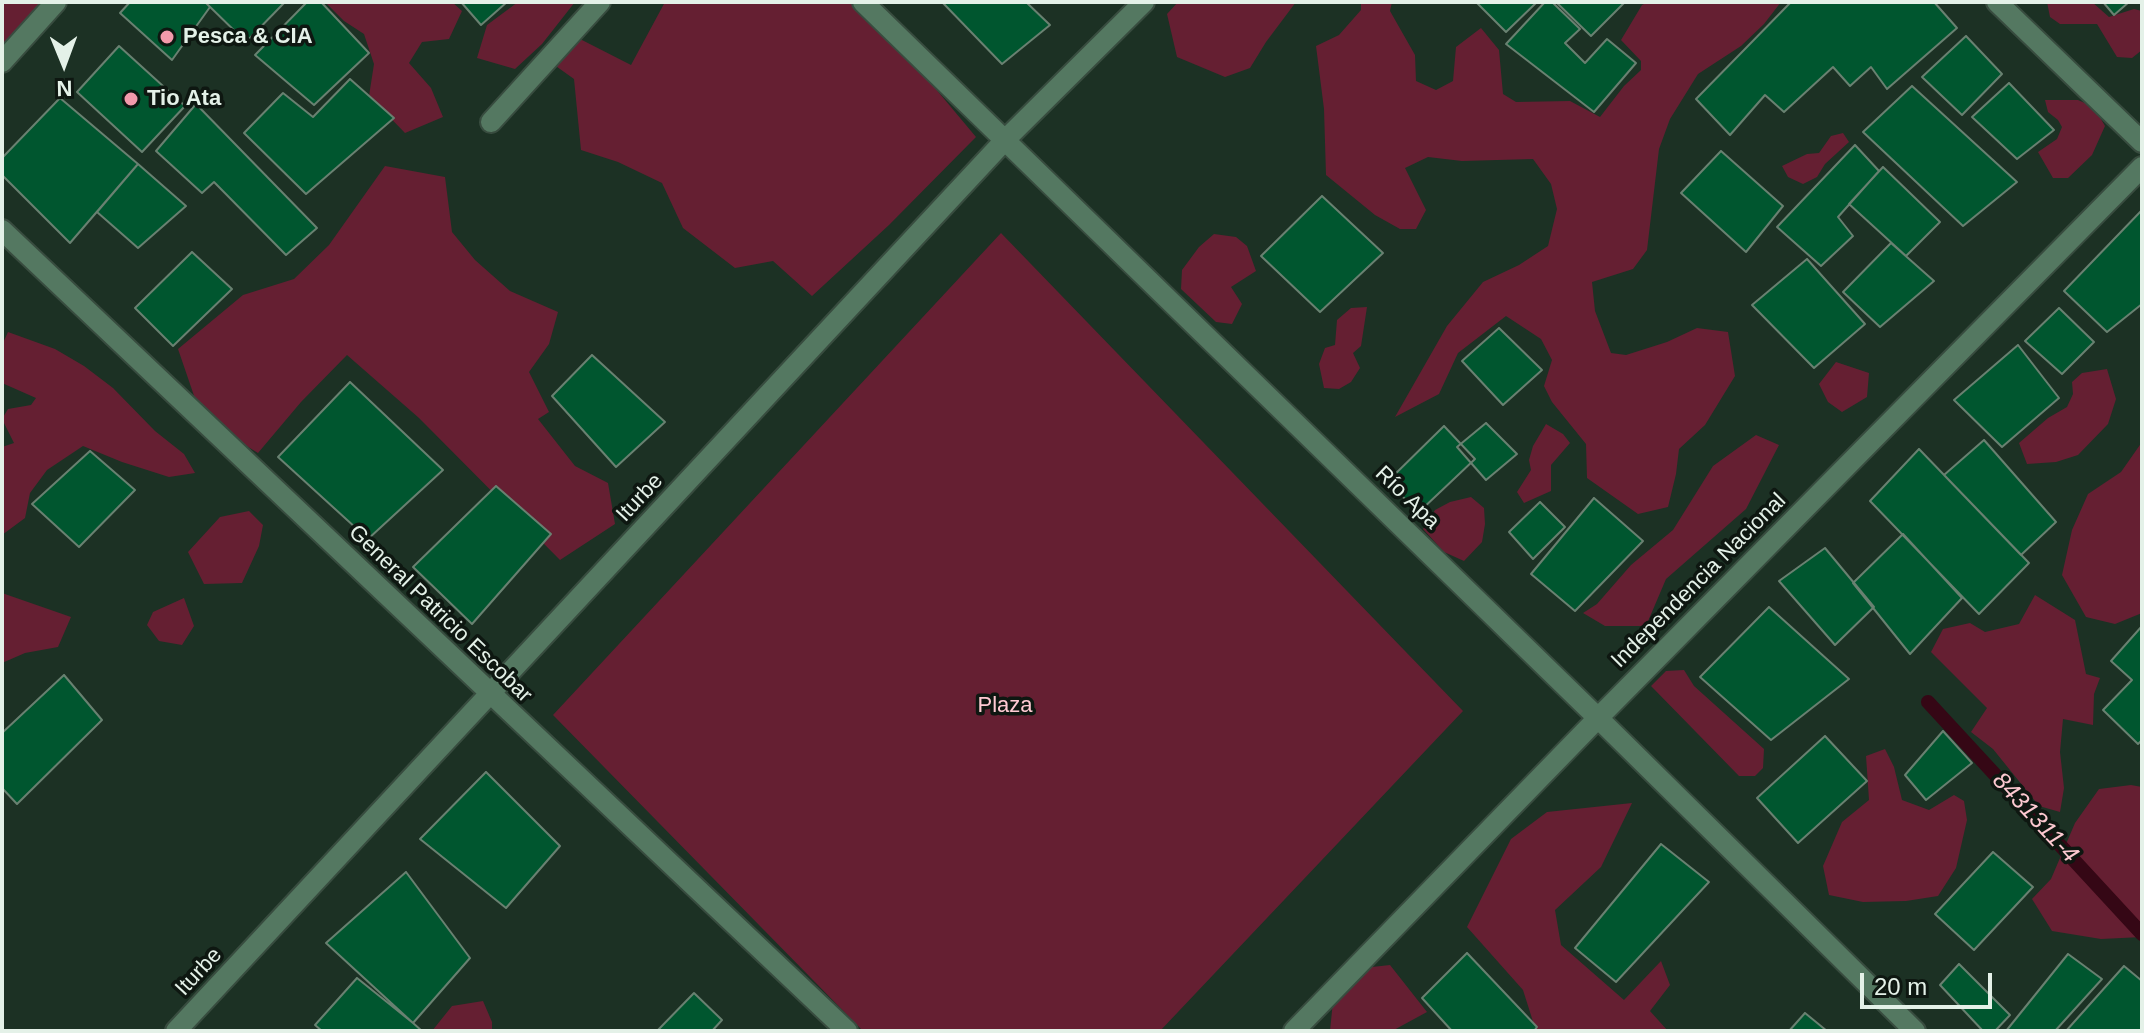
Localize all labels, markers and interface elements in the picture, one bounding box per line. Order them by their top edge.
north arrow [24,24,104,104]
place label: Pesca & CIA [183,24,313,50]
marker: Pesca & CIA [158,28,176,46]
text: N [56,76,73,101]
place label: Tio Ata [147,86,221,112]
marker: Tio Ata [122,90,140,108]
street label: Río Apa [1369,461,1445,535]
street label: Iturbe [611,468,669,528]
street label: Independencia Nacional [1606,488,1792,674]
street label: General Patricio Escobar [343,520,537,708]
park label: Plaza [977,693,1033,719]
water label: 8431311-4 [1986,767,2084,869]
street label: Iturbe [170,942,228,1002]
scale bar [1864,957,1996,1007]
text: 20 m [1874,973,1927,1000]

